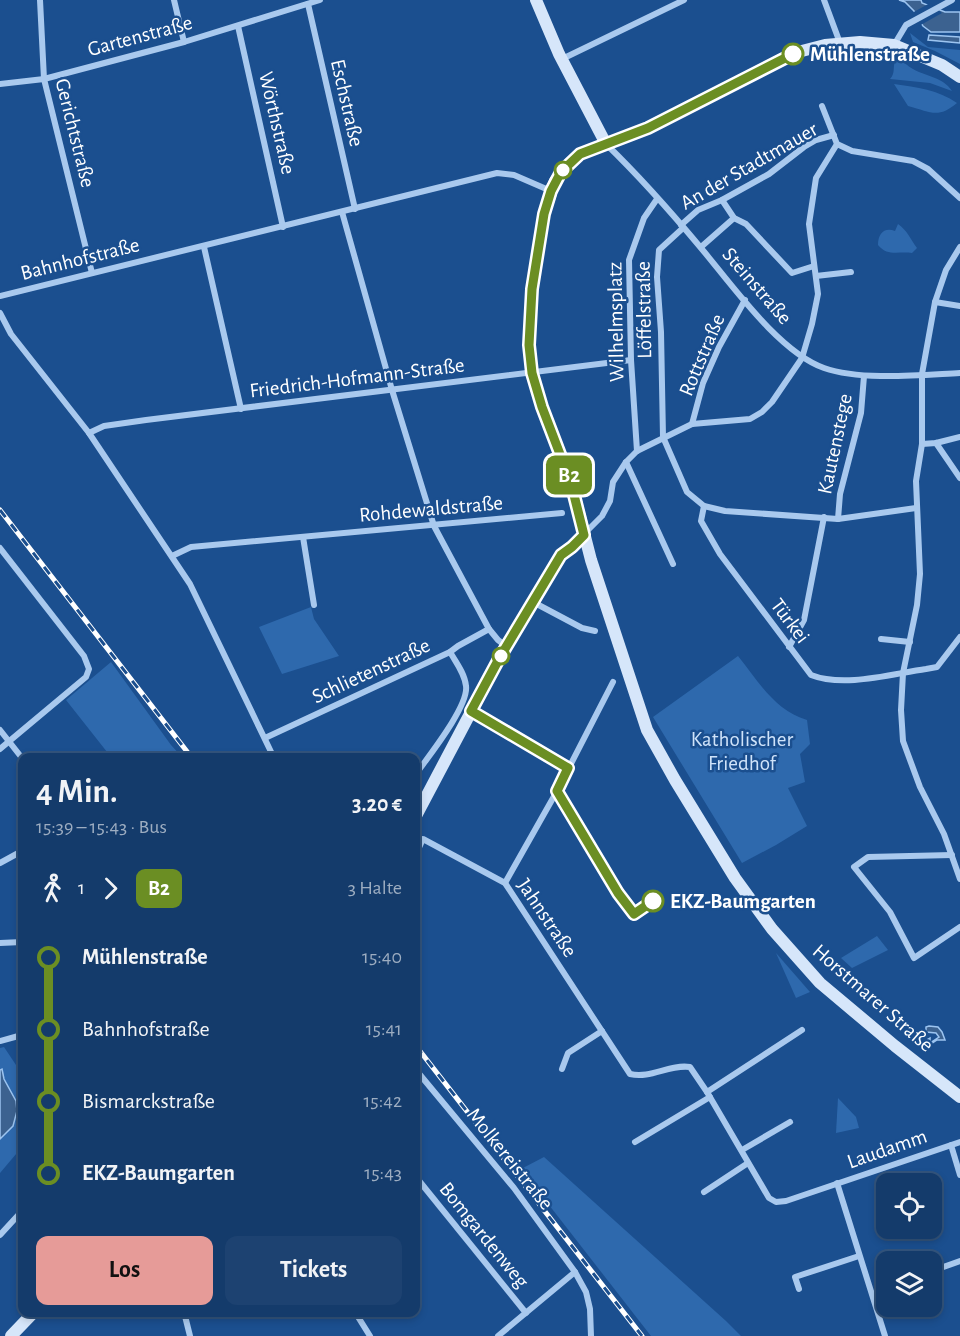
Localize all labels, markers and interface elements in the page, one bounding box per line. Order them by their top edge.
street label: Gartenstraße [85,12,195,60]
marker: Mühlenstraße [782,43,804,65]
place label: Mühlenstraße [810,44,930,65]
street label: Eschstraße [327,57,367,149]
street label: Wörthstraße [255,70,299,176]
street label: Gerichtstraße [51,76,99,190]
street label: An der Stadtmauer [677,118,821,214]
unlabelled marker [554,161,572,179]
street label: Bahnhofstraße [18,234,142,284]
street label: Steinstraße [718,244,796,328]
street label: Löffelstraße [633,261,655,359]
street label: Wilhelmsplatz [604,262,628,382]
street label: Rottstraße [675,311,729,399]
street label: Friedrich-Hofmann-Straße [248,354,466,402]
street label: Kautenstege [814,392,856,496]
line badge: B2 [542,456,596,494]
text: B2 [558,465,580,486]
street label: Rohdewaldstraße [358,492,504,526]
street label: Türkei [767,595,813,647]
street label: Schlietenstraße [309,635,433,707]
unlabelled marker [492,647,510,665]
park label: Katholischer Friedhof [691,729,793,774]
text: 4 Min. [36,776,118,809]
text: 3.20 € [352,793,402,815]
text: 15:39 – 15:43 · Bus [36,817,167,837]
icon: walk [36,872,69,905]
icon: forward [94,872,127,905]
street label: Jahnstraße [513,875,581,961]
text: 1 [78,878,85,898]
text: B2 [148,878,170,899]
text: 3 Halte [348,878,402,898]
marker: EKZ-Baumgarten [642,890,664,912]
place label: EKZ-Baumgarten [670,891,816,912]
street label: Horstmarer Straße [809,940,937,1056]
text: Mühlenstraße [82,946,208,968]
text: 15:40 [362,947,402,967]
text: Bahnhofstraße [82,1018,210,1040]
text: 15:41 [366,1019,402,1039]
text: Bismarckstraße [82,1090,215,1112]
text: 15:42 [363,1091,402,1111]
street label: Molkereistraße [463,1104,557,1214]
street label: Laudamm [844,1126,930,1172]
text: EKZ-Baumgarten [82,1162,235,1184]
text: 15:43 [364,1163,402,1183]
map controls [876,1173,942,1317]
button: locate [876,1173,942,1239]
street label: Bomgardenweg [435,1178,533,1292]
button: Los [36,1236,213,1305]
button: Tickets [225,1236,402,1305]
button: layers [876,1251,942,1317]

